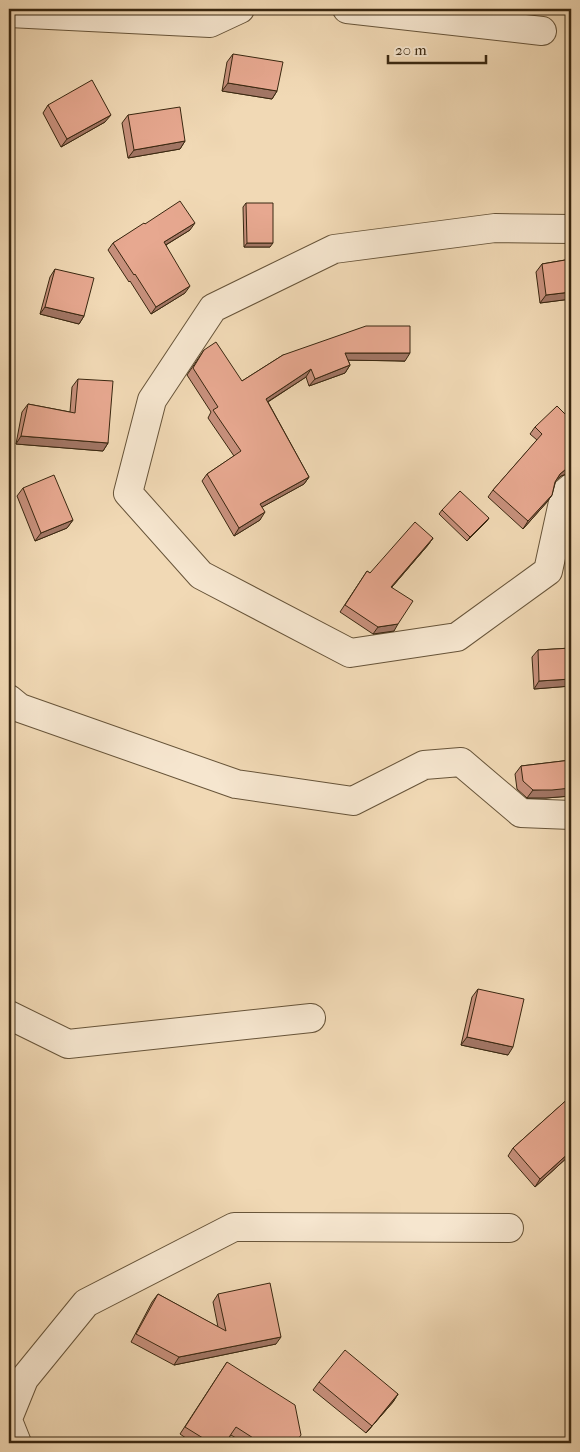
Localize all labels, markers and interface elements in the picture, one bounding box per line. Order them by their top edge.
scale bar [388,32,485,64]
text: 20 m [395,41,427,59]

